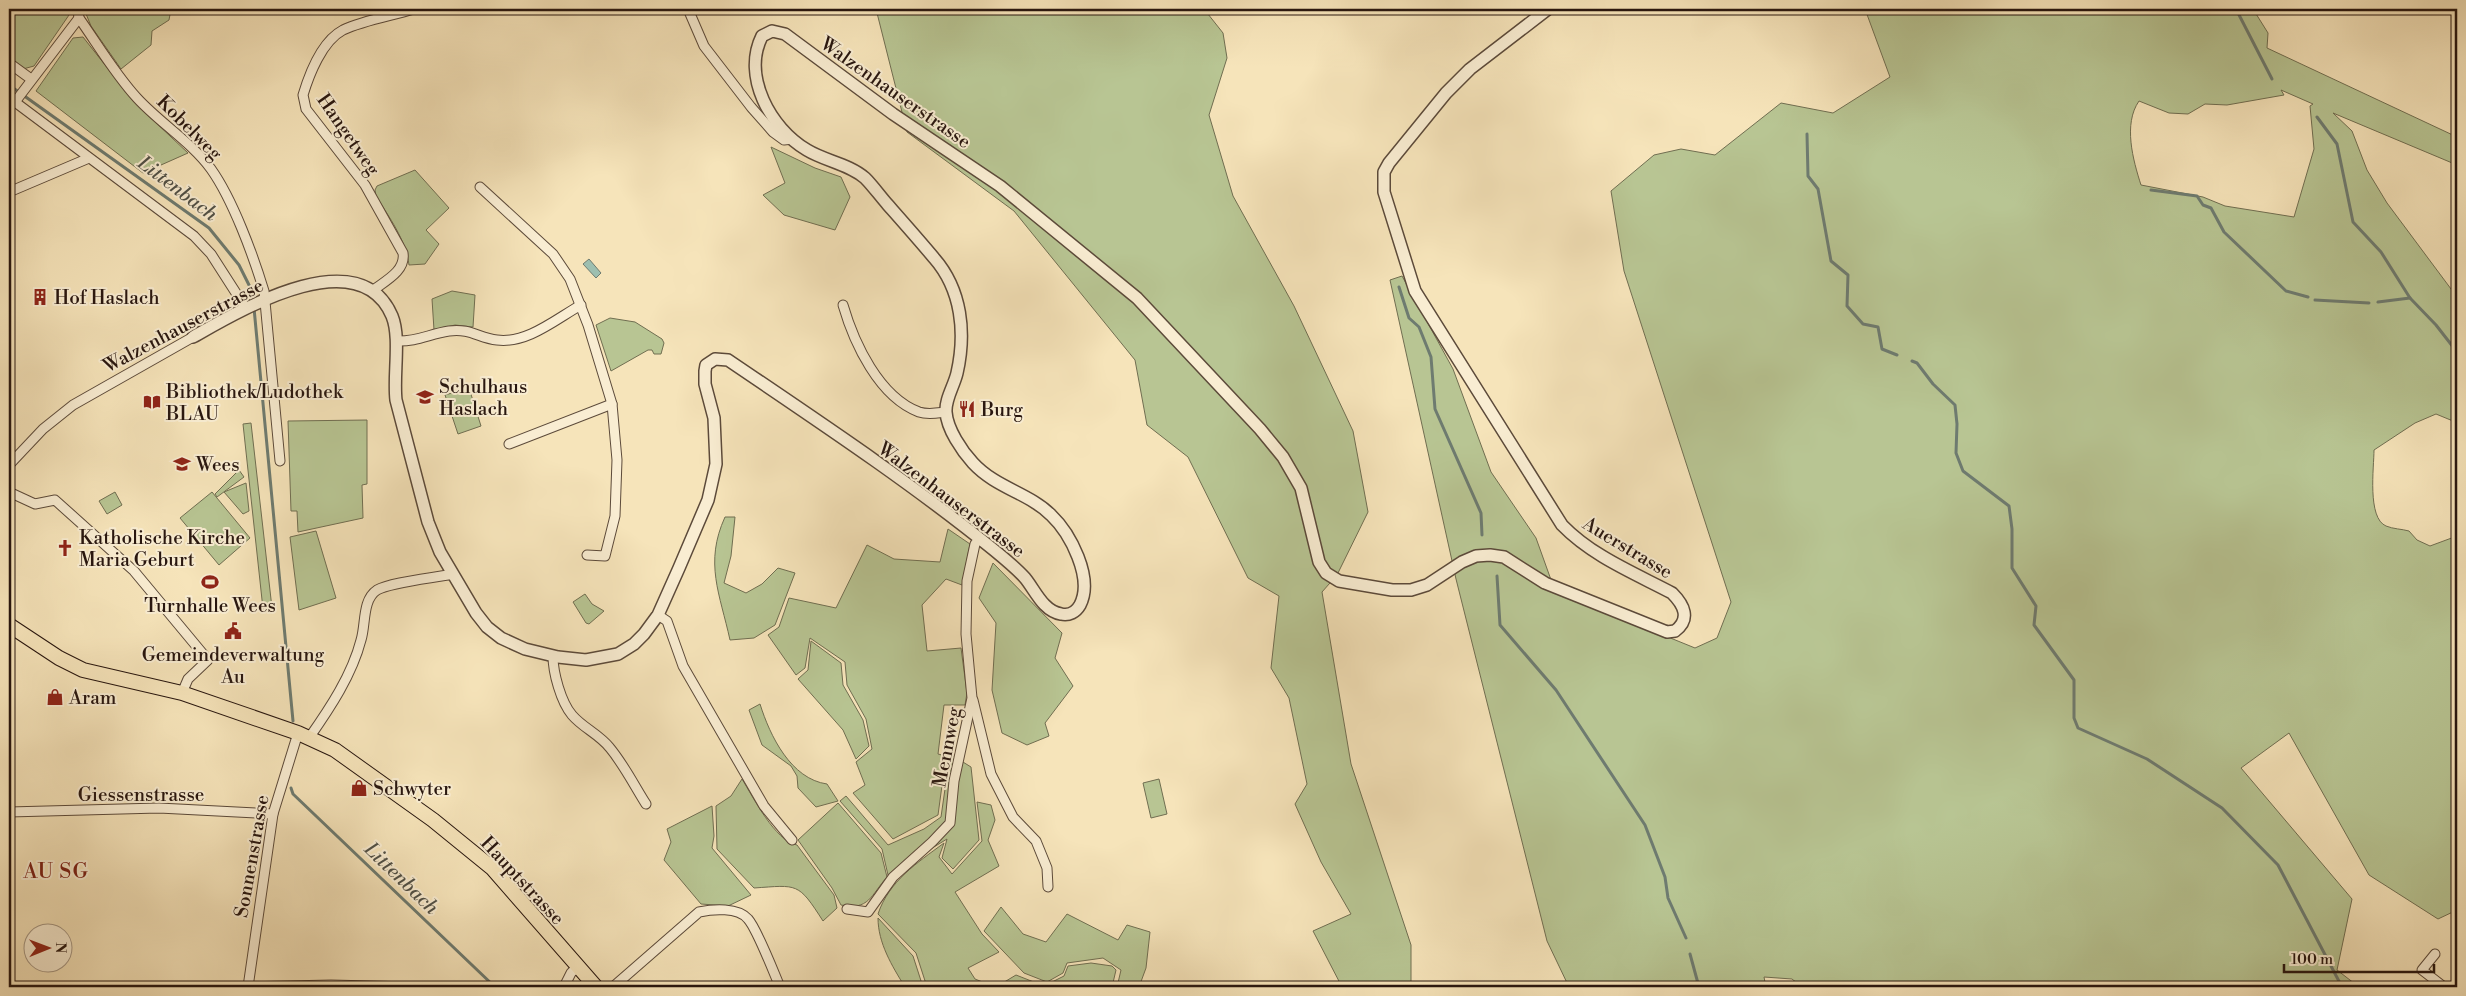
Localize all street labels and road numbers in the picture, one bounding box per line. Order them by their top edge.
street label: Walzenhauserstrasse [815,31,975,154]
street label: Hangetweg [311,89,385,180]
street label: Kobelweg [152,90,227,166]
street label: Walzenhauserstrasse [98,273,268,379]
street label: Walzenhauserstrasse [872,436,1030,563]
street label: Auerstrasse [1577,511,1677,584]
street label: Mennweg [927,705,967,789]
street label: Giessenstrasse [78,783,204,807]
street label: Sonnenstrasse [229,793,275,919]
street label: Hauptstrasse [475,831,569,930]

